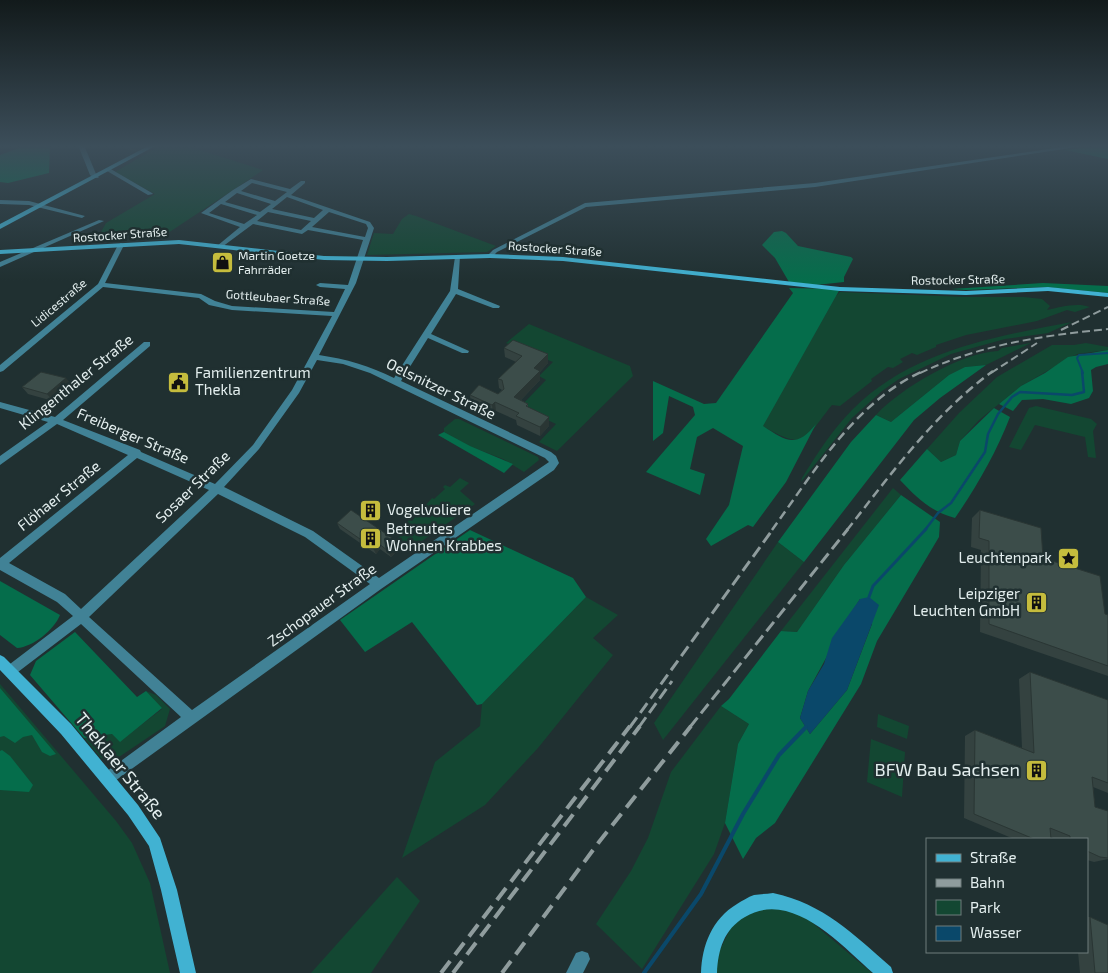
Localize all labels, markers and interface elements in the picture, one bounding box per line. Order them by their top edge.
street label: Rostocker Straße [72,224,167,244]
street label: Rostocker Straße [508,238,603,258]
place label: Martin Goetze Fahrräder [238,248,315,276]
shop icon: Martin Goetze Fahrräder [210,251,234,275]
street label: Rostocker Straße [911,271,1005,287]
street label: Lidicestraße [28,275,89,329]
street label: Gottleubaer Straße [225,286,331,308]
street label: Klingenthaler Straße [15,330,136,433]
street label: Oelsnitzer Straße [384,354,499,422]
place label: Familienzentrum Thekla [195,363,311,398]
public building icon: Familienzentrum Thekla [167,370,191,394]
street label: Freiberger Straße [75,403,192,467]
street label: Sosaer Straße [151,446,233,526]
street label: Flöhaer Straße [13,456,104,534]
building icon: Vogelvoliere [359,498,383,522]
place label: Vogelvoliere [387,500,471,518]
place label: Betreutes Wohnen Krabbes [386,519,502,554]
building icon: Betreutes Wohnen Krabbes [358,526,382,550]
place icon: Leuchtenpark [1056,546,1080,570]
place label: Leuchtenpark [959,548,1052,566]
street label: Zschopauer Straße [264,559,379,650]
place label: Leipziger Leuchten GmbH [913,584,1020,619]
building icon: Leipziger Leuchten GmbH [1024,591,1048,615]
street label: Theklaer Straße [71,707,171,823]
place label: BFW Bau Sachsen [875,758,1020,780]
building icon: BFW Bau Sachsen [1024,758,1048,782]
legend [926,838,1088,953]
text: Straße [970,848,1016,866]
text: Bahn [970,873,1005,891]
text: Park [970,898,1001,916]
text: Wasser [970,923,1022,941]

